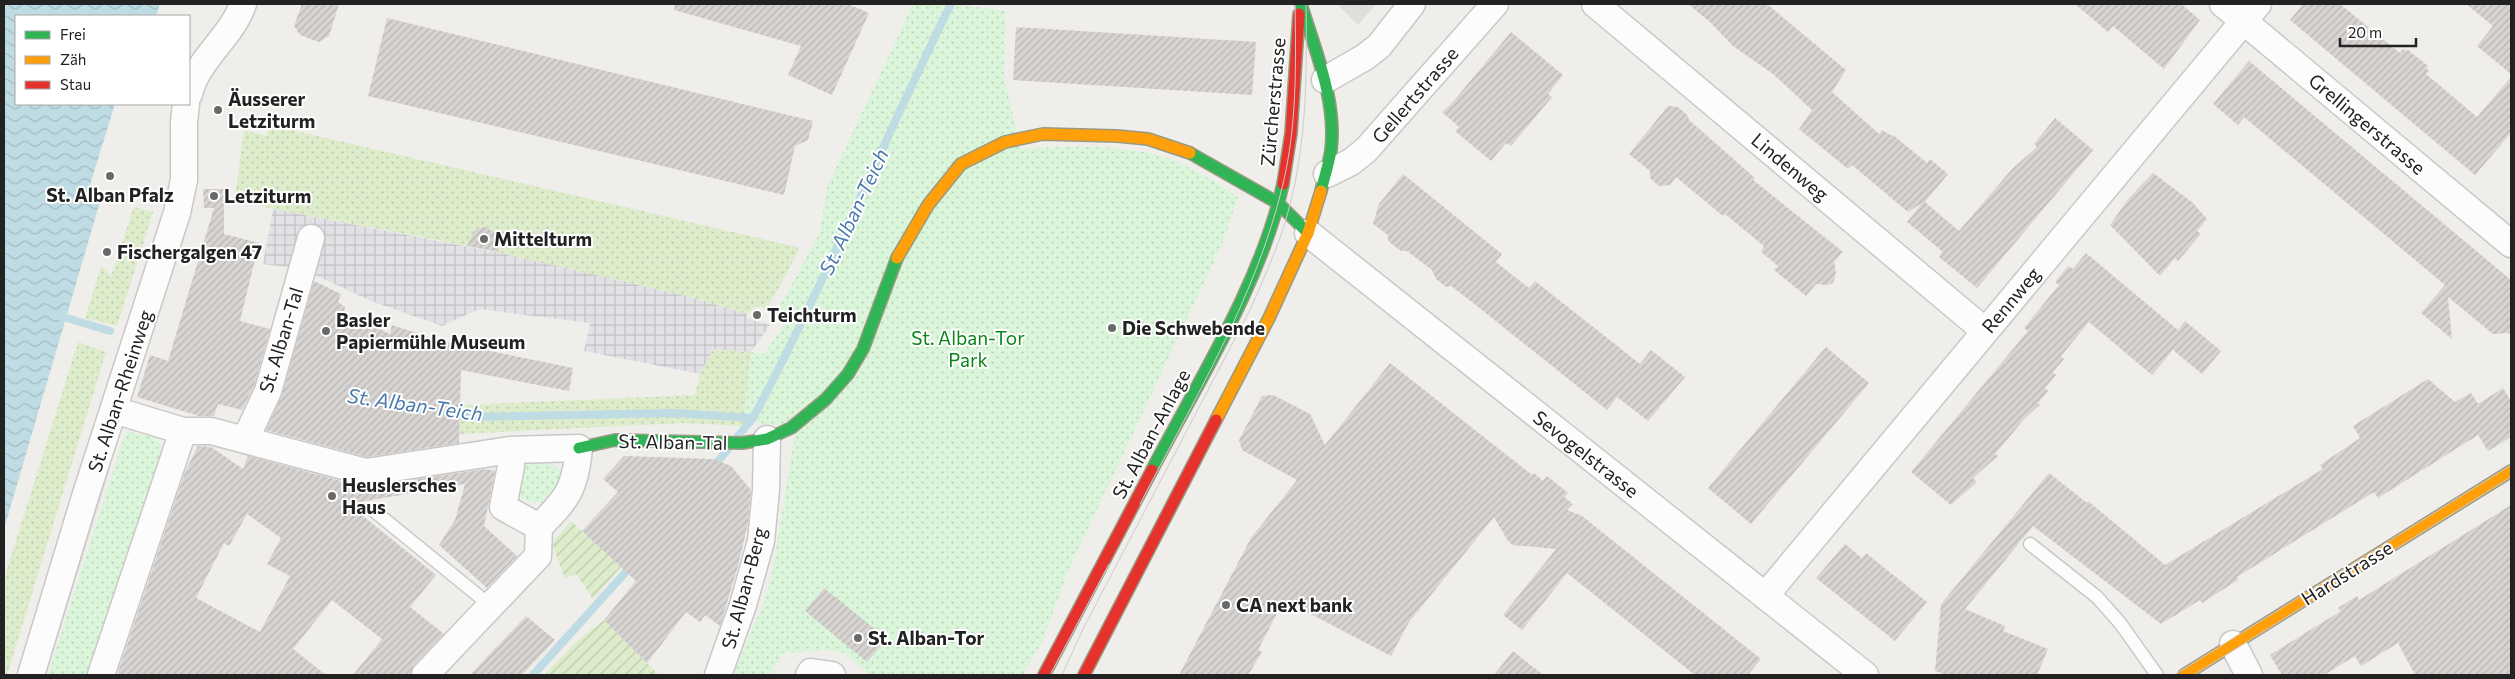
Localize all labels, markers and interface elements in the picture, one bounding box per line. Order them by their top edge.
legend [15,15,190,105]
scale bar [2340,15,2416,47]
text: 20 m [2348,23,2382,41]
text: Frei [60,25,86,43]
street label: Zürcherstrasse [1255,37,1290,167]
street label: Gellertstrasse [1367,42,1463,148]
text: Zäh [60,50,86,68]
street label: Grellingerstrasse [2304,68,2430,179]
text: Stau [60,75,91,93]
place label: Äusserer Letziturm [228,87,315,132]
marker: Äusserer Letziturm [212,104,224,116]
street label: Lindenweg [1747,128,1834,205]
water label: St. Alban-Teich [813,145,893,278]
marker: St. Alban Pfalz [104,170,116,182]
place label: St. Alban Pfalz [46,183,174,206]
place label: Letziturm [224,184,311,207]
marker: Letziturm [208,190,220,202]
place label: Mittelturm [494,227,592,250]
marker: Mittelturm [478,233,490,245]
place label: Fischergalgen 47 [117,240,262,263]
marker: Fischergalgen 47 [101,246,113,258]
street label: Rennweg [1976,262,2045,337]
street label: St. Alban-Tal [254,284,307,395]
place label: Teichturm [767,303,857,326]
street label: St. Alban-Rheinweg [82,307,157,475]
place label: Basler Papiermühle Museum [336,308,525,353]
marker: Teichturm [751,309,763,321]
place label: Die Schwebende [1122,316,1265,339]
marker: Die Schwebende [1106,322,1118,334]
marker: Basler Papiermühle Museum [320,325,332,337]
park label: St. Alban-Tor Park [911,326,1025,371]
street label: St. Alban-Anlage [1107,365,1194,502]
water label: St. Alban-Teich [346,383,484,425]
street label: Sevogelstrasse [1529,405,1644,502]
street label: St. Alban-Tal [618,429,728,454]
place label: Heuslersches Haus [342,473,457,518]
marker: Heuslersches Haus [326,490,338,502]
street label: St. Alban-Berg [716,524,771,651]
street label: Hardstrasse [2297,535,2397,610]
place label: CA next bank [1236,593,1353,616]
marker: CA next bank [1220,599,1232,611]
place label: St. Alban-Tor [868,626,985,649]
marker: St. Alban-Tor [852,632,864,644]

